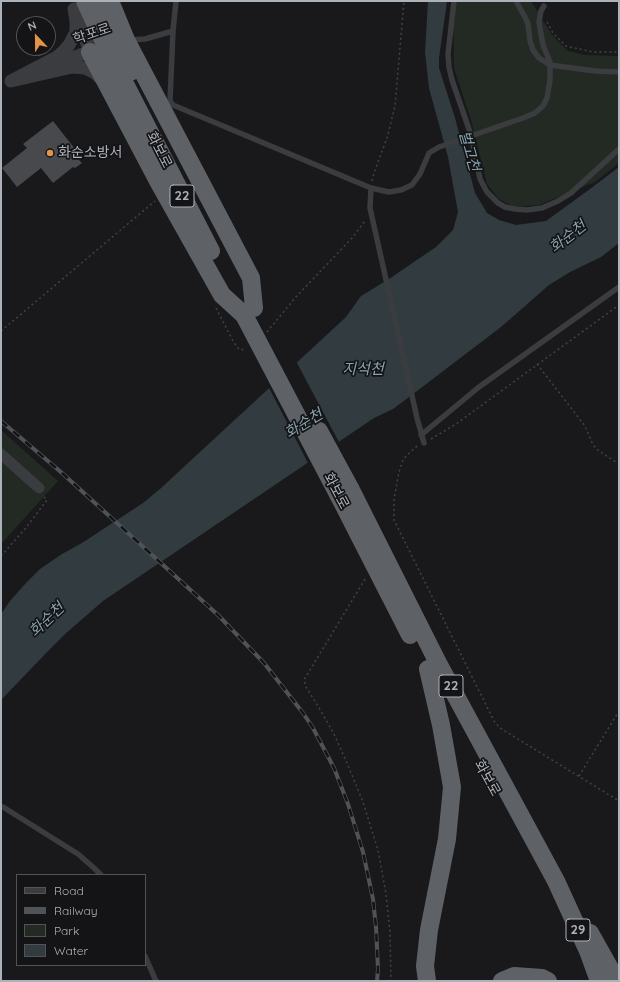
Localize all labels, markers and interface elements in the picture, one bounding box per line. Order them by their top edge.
north arrow [16,16,56,56]
text: N [26,18,38,34]
street label: 학포로 [71,20,113,48]
street label: 화보로 [143,129,175,171]
water label: 벌고천 [455,129,483,173]
place label: 화순소방서 [58,145,122,161]
marker: 화순소방서 [45,148,55,158]
road number: 22 [170,185,194,207]
water label: 화순천 [546,217,590,257]
water label: 지석천 [342,360,384,378]
water label: 화순천 [282,405,326,443]
street label: 화보로 [320,470,352,512]
water label: 화순천 [26,599,68,641]
road number: 22 [439,675,463,697]
street label: 화보로 [470,757,504,799]
legend [16,874,146,966]
text: Road [54,883,84,898]
text: Railway [54,903,98,918]
road number: 29 [566,919,590,941]
text: Park [54,923,79,938]
text: Water [54,943,88,958]

